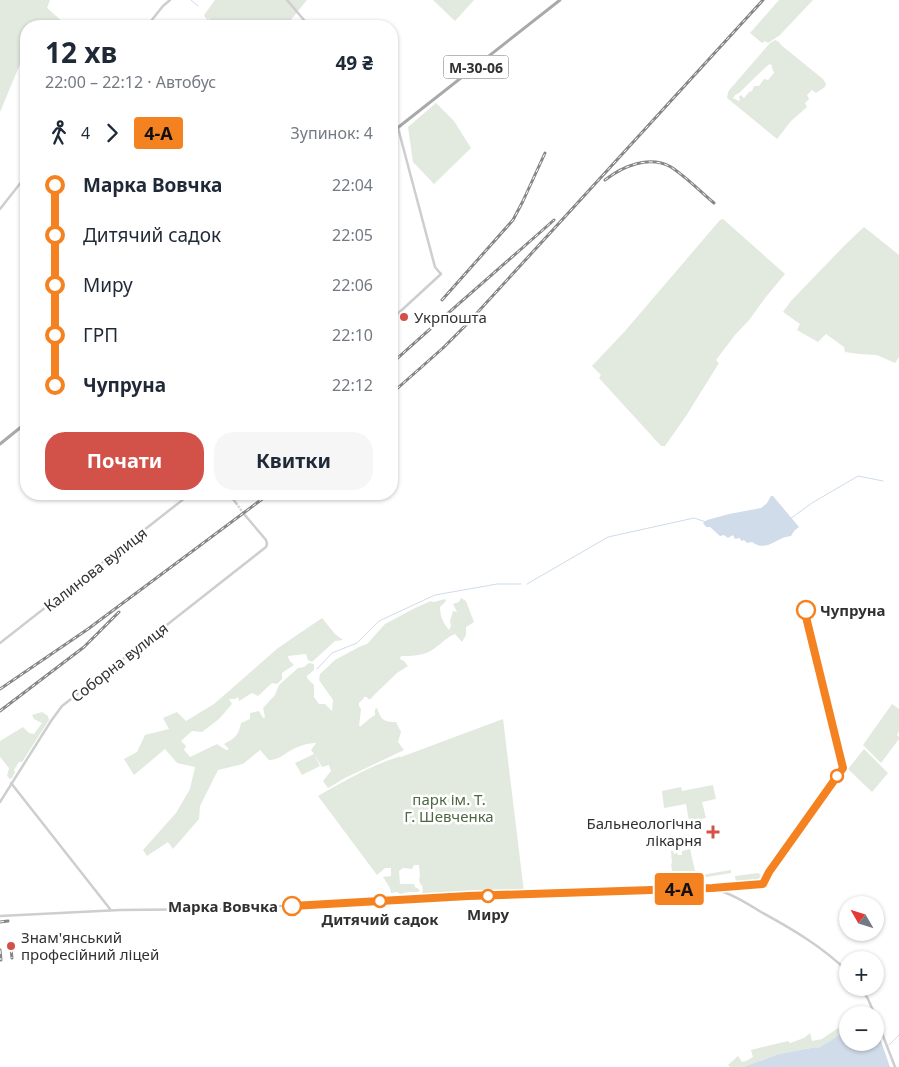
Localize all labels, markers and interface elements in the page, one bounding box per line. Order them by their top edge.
text: 12 хв [45,33,117,71]
text: 49 ₴ [335,50,373,76]
road number: М-30-06 [444,56,508,78]
text: 22:00 – 22:12 · Автобус [45,71,216,93]
icon: walk [45,119,73,147]
icon: forward [98,119,126,147]
text: 4-А [144,121,173,145]
text: 4 [81,122,90,144]
text: Зупинок: 4 [291,122,373,144]
text: Марка Вовчка [83,172,222,198]
text: 22:04 [332,174,373,196]
text: Дитячий садок [83,222,221,248]
text: 22:05 [332,224,373,246]
text: Миру [83,272,133,298]
text: 22:06 [332,274,373,296]
place label: Укрпошта [414,307,487,327]
marker: Укрпошта [398,311,410,323]
text: ГРП [83,322,118,348]
text: 22:10 [332,324,373,346]
text: Чупруна [83,372,166,398]
text: 22:12 [332,374,373,396]
button: Почати [45,432,204,490]
button: Квитки [214,432,373,490]
street label: Калинова вулиця [39,522,151,616]
marker: Чупруна [796,600,816,620]
place label: Чупруна [820,600,886,620]
street label: Соборна вулиця [66,618,172,706]
unlabelled marker [830,769,844,783]
park label: парк ім. Т. Г. Шевченка [404,789,494,826]
place label: Бальнеологічна лікарня [587,813,702,850]
marker: Бальнеологічна лікарня [706,825,720,839]
line badge: 4-А [650,873,708,905]
text: 4-А [665,877,693,901]
marker: Миру [481,889,495,903]
marker: Дитячий садок [373,894,387,908]
place label: Марка Вовчка [168,896,278,916]
marker: Марка Вовчка [282,896,302,916]
north arrow [839,896,884,941]
map controls [839,896,884,1051]
place label: Миру [467,904,509,924]
place label: Дитячий садок [322,909,439,929]
place label: Знам'янський професійний ліцей [21,927,159,964]
marker: Знам'янський професійний ліцей [5,940,17,952]
button: + [839,951,884,996]
button: − [839,1006,884,1051]

